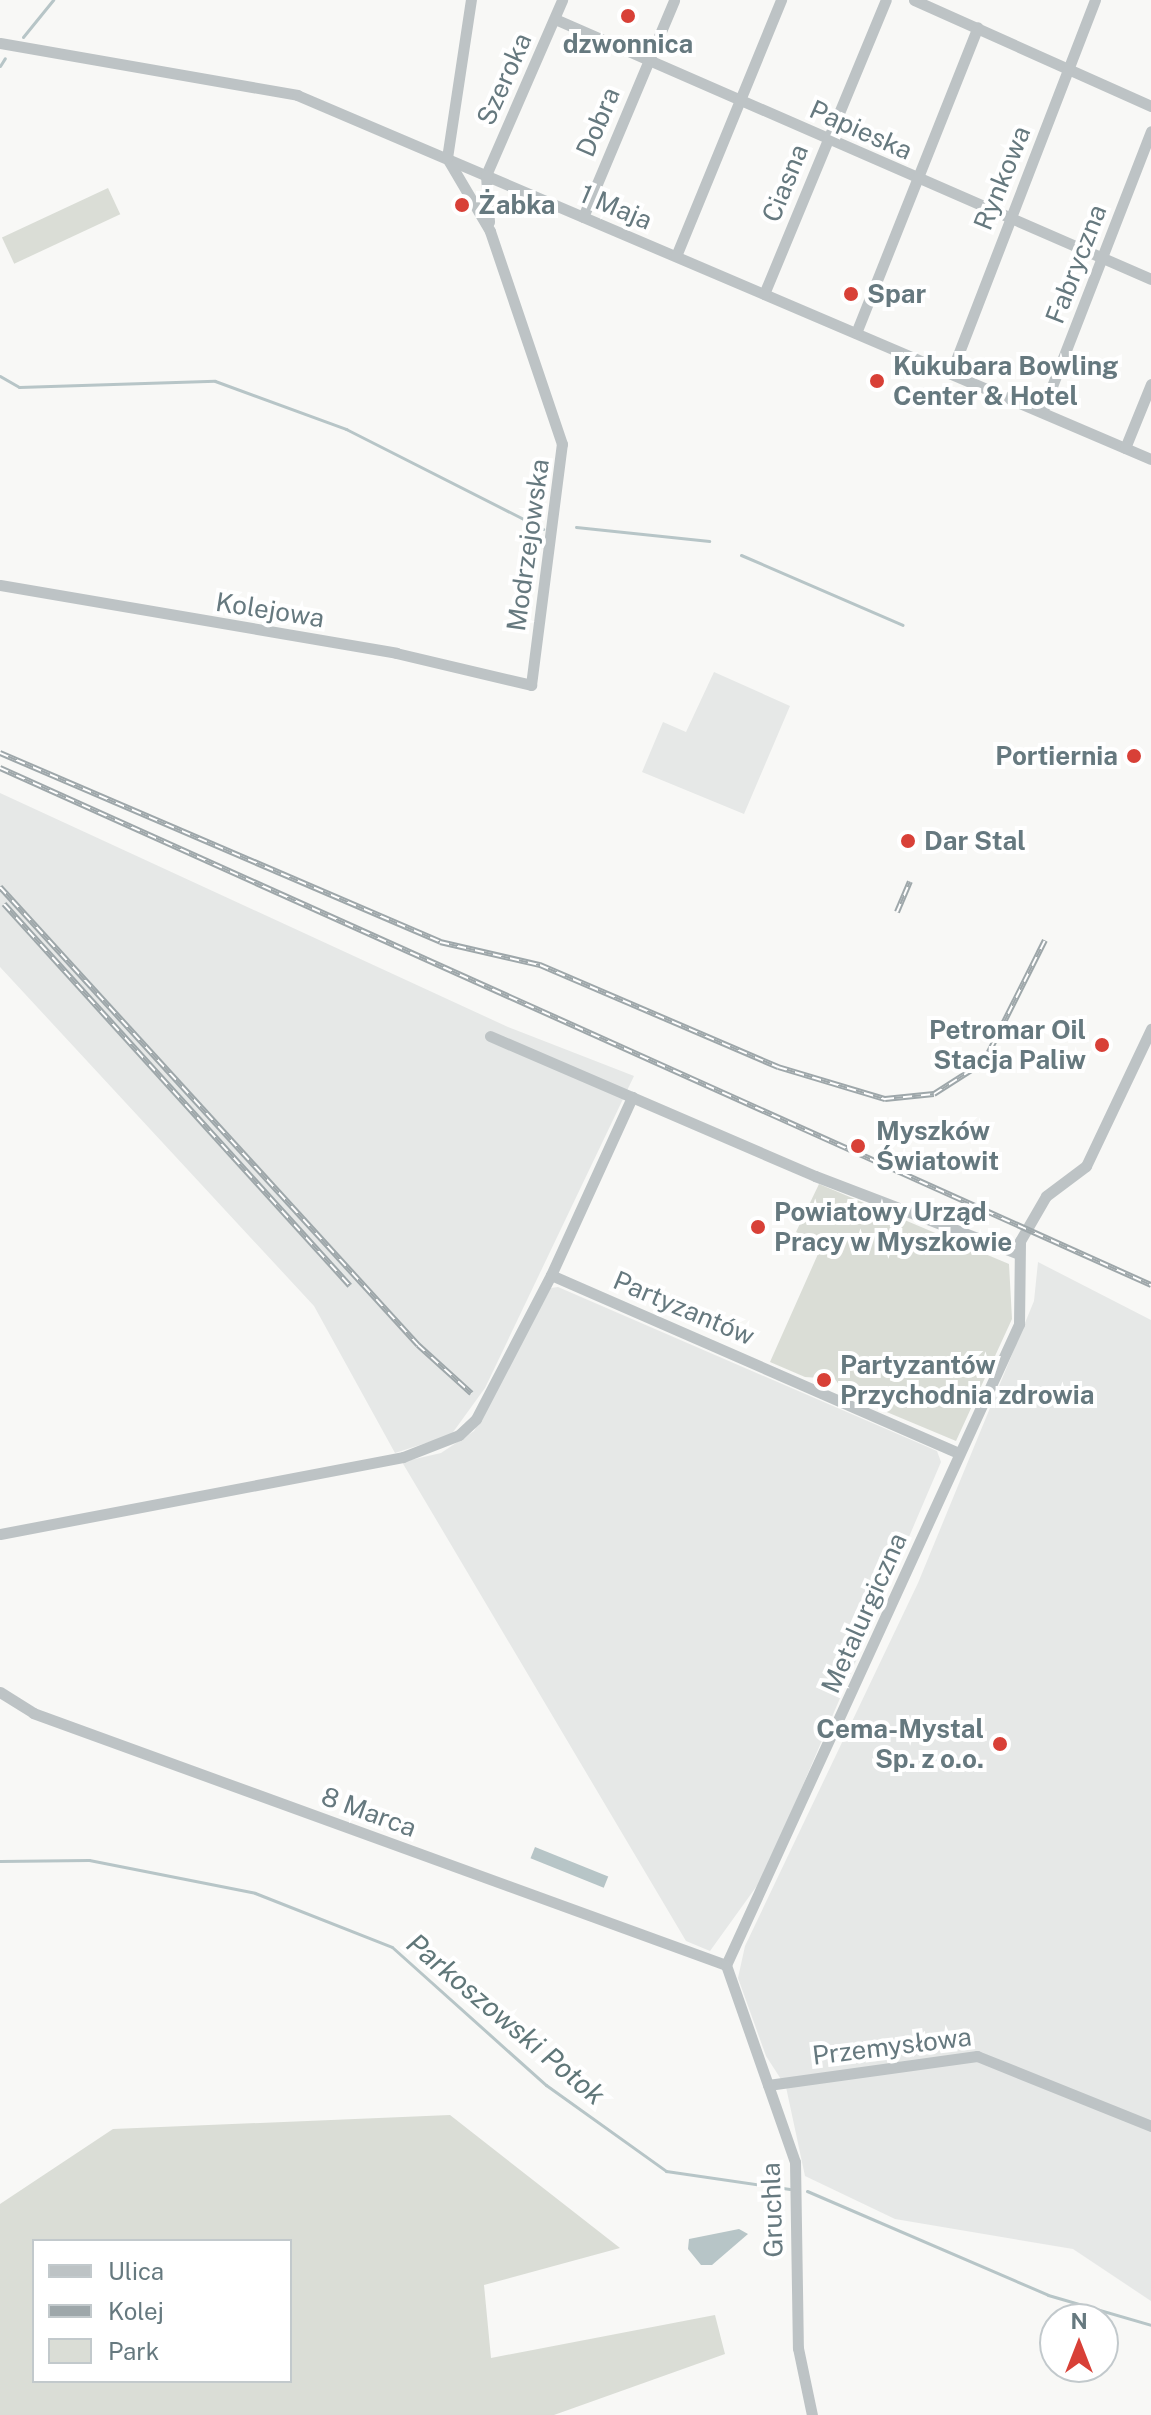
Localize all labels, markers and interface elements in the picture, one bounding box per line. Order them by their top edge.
marker: dzwonnica [619,7,637,25]
street label: Szeroka [470,28,538,130]
place label: dzwonnica [563,28,693,60]
street label: Dobra [570,83,626,161]
street label: Papieska [805,94,917,166]
street label: Rynkowa [967,121,1037,235]
street label: Ciasna [755,140,815,226]
street label: 1 Maja [575,178,657,236]
place label: Żabka [478,189,556,221]
marker: Żabka [453,196,471,214]
street label: Fabryczna [1039,200,1113,328]
place label: Spar [867,278,926,310]
marker: Spar [842,285,860,303]
place label: Kukubara Bowling Center & Hotel [893,350,1118,412]
marker: Kukubara Bowling Center & Hotel [868,372,886,390]
street label: Modrzejowska [500,457,556,633]
street label: Kolejowa [214,586,326,634]
place label: Portiernia [995,740,1118,772]
marker: Portiernia [1125,747,1143,765]
place label: Dar Stal [924,825,1026,857]
marker: Dar Stal [899,832,917,850]
place label: Petromar Oil Stacja Paliw [929,1014,1086,1076]
marker: Petromar Oil Stacja Paliw [1093,1036,1111,1054]
place label: Myszków Światowit [876,1115,999,1176]
marker: Myszków Światowit [847,1135,869,1157]
place label: Powiatowy Urząd Pracy w Myszkowie [774,1196,1013,1258]
marker: Powiatowy Urząd Pracy w Myszkowie [749,1218,767,1236]
street label: Partyzantów [609,1264,759,1352]
place label: Partyzantów Przychodnia zdrowia [840,1349,1094,1410]
marker: Partyzantów Przychodnia zdrowia [815,1371,833,1389]
street label: Metalurgiczna [815,1528,913,1698]
place label: Cema-Mystal Sp. z o.o. [816,1713,984,1774]
marker: Cema-Mystal Sp. z o.o. [991,1735,1009,1753]
street label: 8 Marca [317,1780,421,1844]
water label: Parkoszowski Potok [400,1926,612,2112]
street label: Przemysłowa [811,2021,973,2071]
street label: Gruchla [755,2162,789,2258]
legend [32,2239,292,2383]
text: Ulica [108,2257,164,2285]
text: Kolej [108,2297,164,2325]
north arrow [1039,2303,1119,2383]
text: N [1070,2308,1088,2334]
text: Park [108,2337,159,2365]

